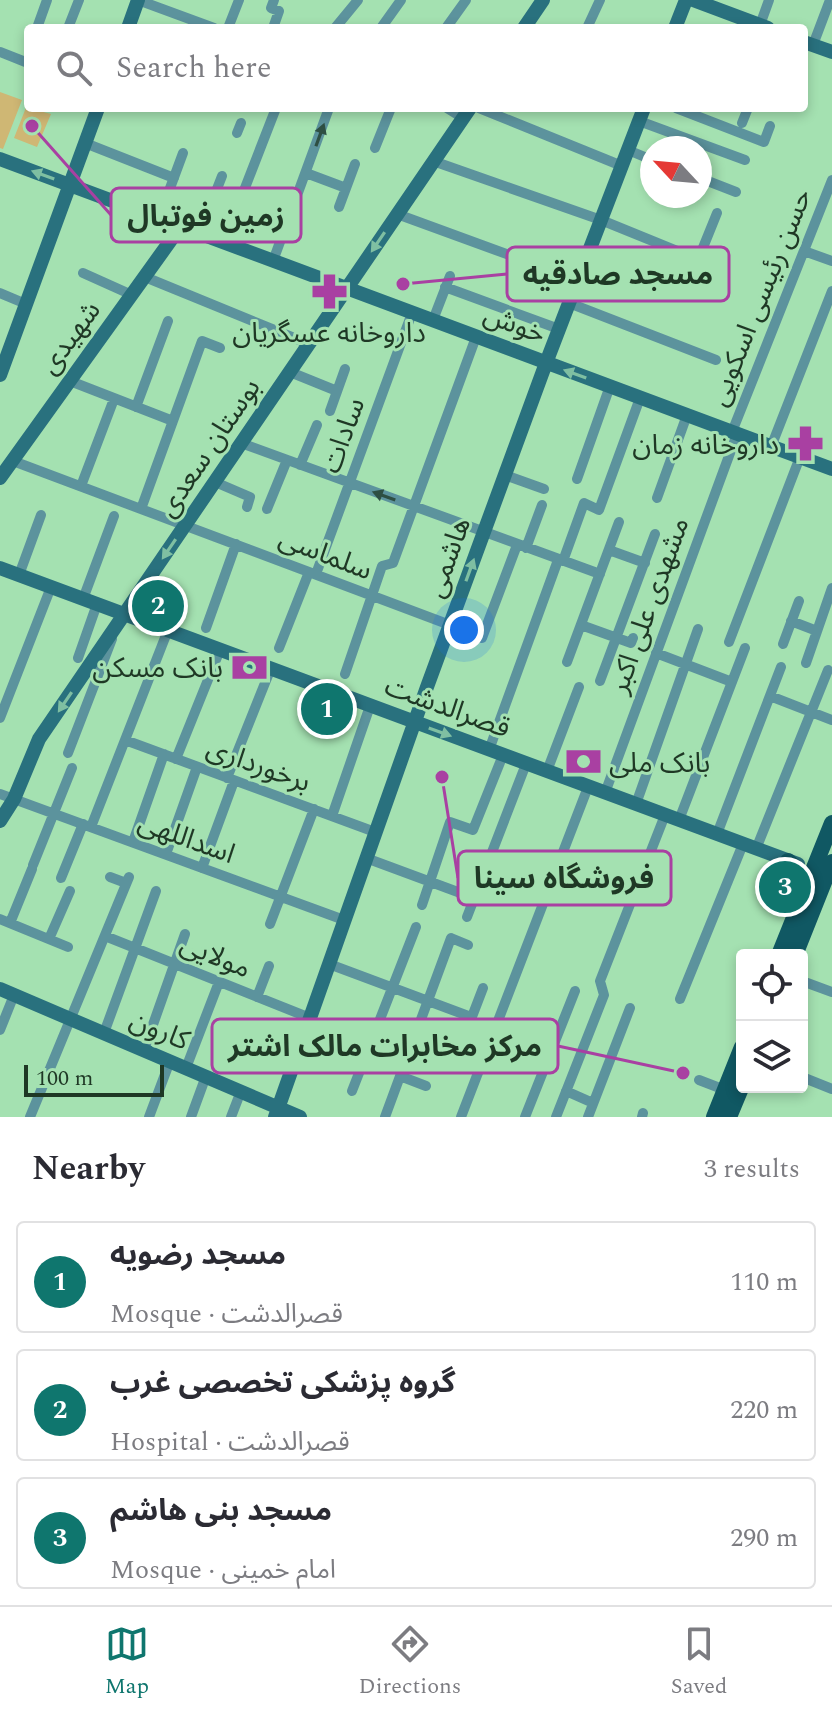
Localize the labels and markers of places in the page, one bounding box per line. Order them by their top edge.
callout: زمین فوتبال [111,188,301,242]
callout: مسجد صادقیه [507,247,729,301]
pharmacy icon: داروخانه عسگریان [310,273,348,311]
place label: داروخانه عسگریان [232,312,426,355]
place label: داروخانه زمان [632,424,779,467]
pharmacy icon: داروخانه زمان [786,425,824,463]
pin: 2 [132,576,184,636]
place label: بانک مسکن [92,647,223,690]
bank icon: بانک مسکن [230,648,268,686]
pin: 1 [301,679,353,739]
place label: بانک ملی [609,742,710,785]
bank icon: بانک ملی [564,743,602,781]
callout: فروشگاه سینا [458,851,671,905]
pin: 3 [759,857,811,917]
callout: مرکز مخابرات مالک اشتر [212,1019,558,1073]

